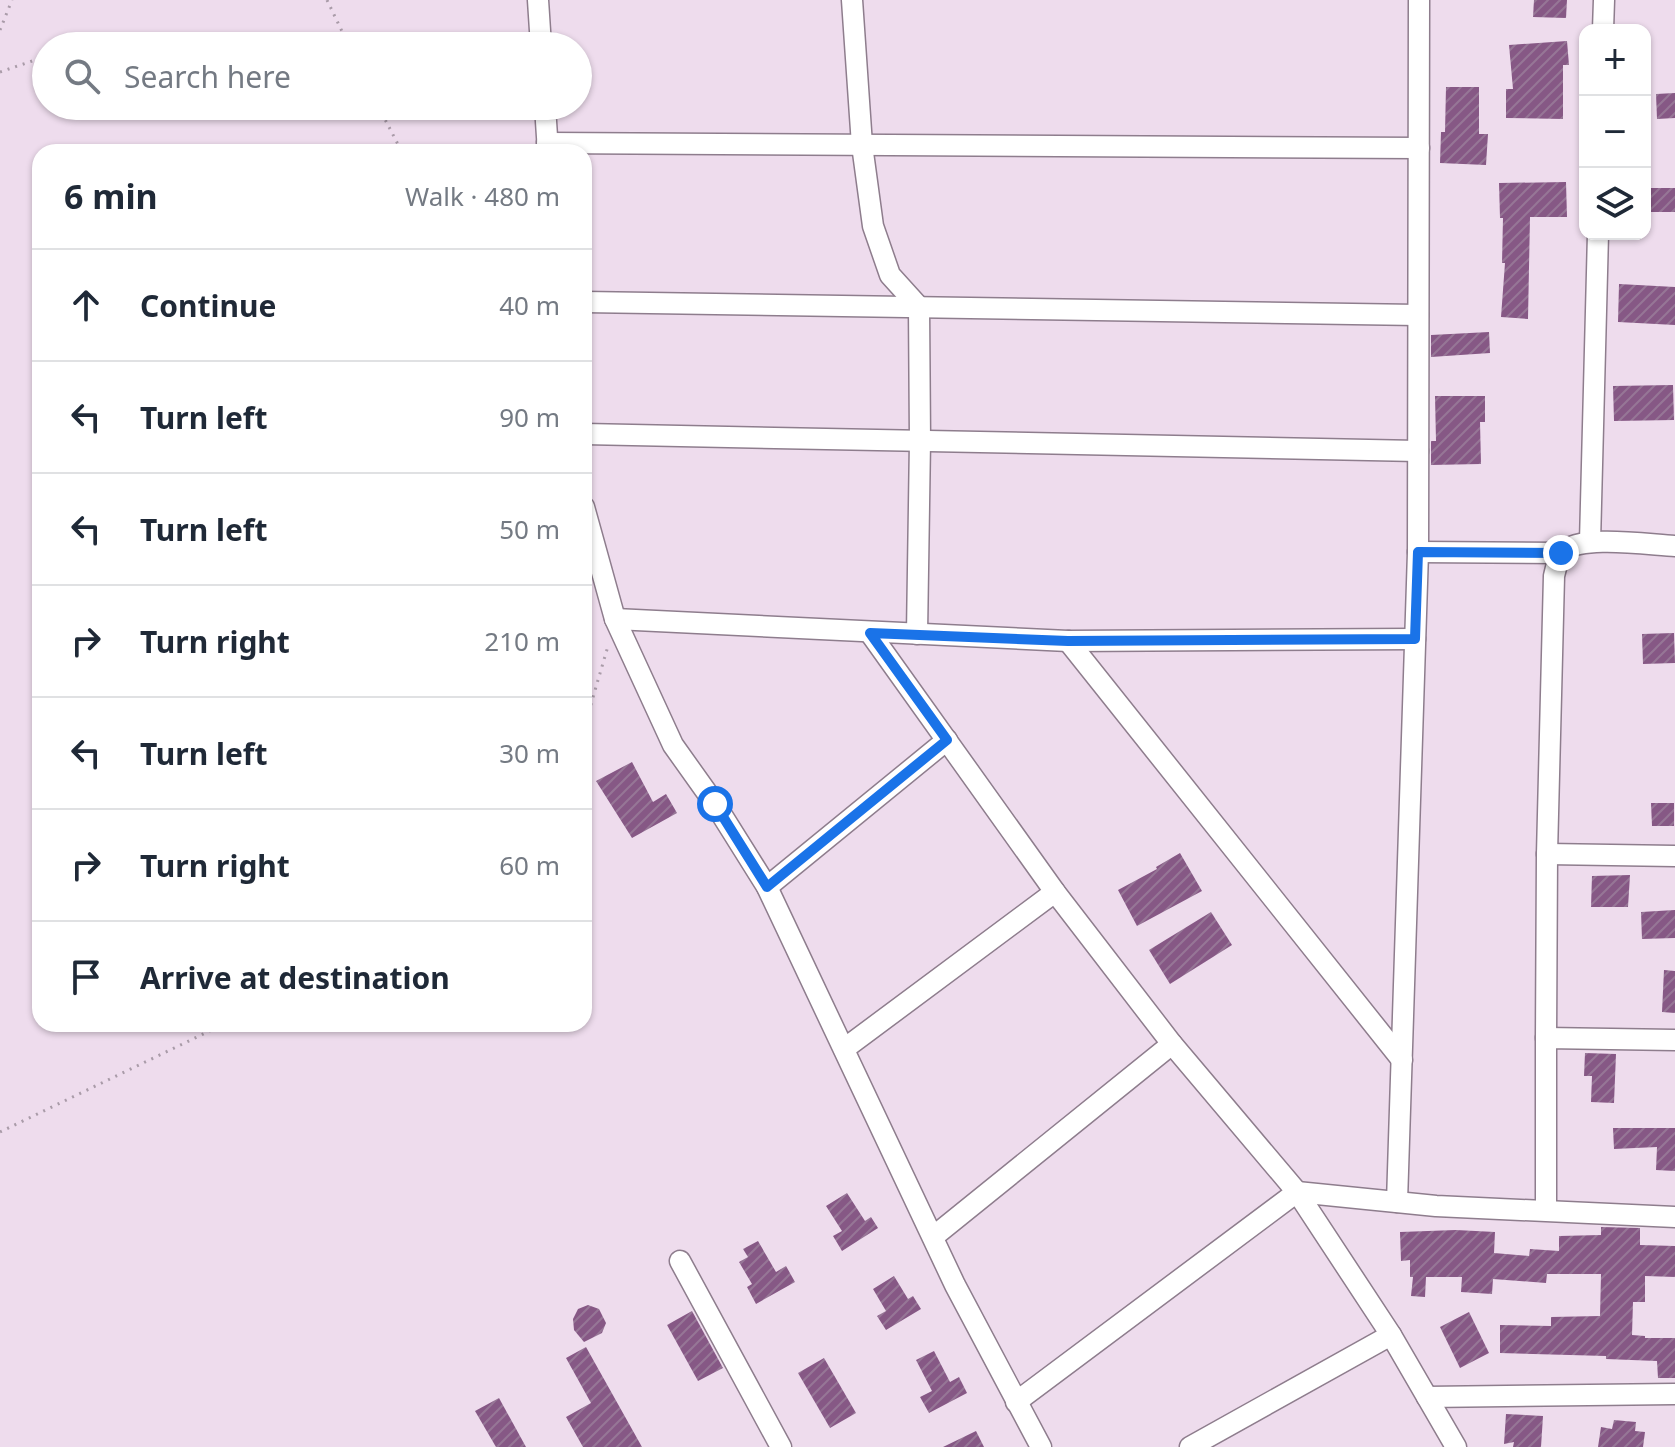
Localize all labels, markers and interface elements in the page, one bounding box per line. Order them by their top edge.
map controls [1579,24,1651,240]
button: + [1579,24,1651,96]
search box [32,32,592,120]
icon: search [60,54,104,98]
text: Search here [124,56,291,97]
button: − [1579,96,1651,168]
button: layers [1579,168,1651,240]
text: 6 min [64,173,158,219]
text: Walk · 480 m [405,178,560,214]
icon: ahead [64,283,108,327]
text: Continue [140,285,276,326]
text: 40 m [499,287,560,323]
icon: left [64,395,108,439]
text: Turn left [140,397,268,438]
text: 90 m [499,399,560,435]
icon: left [64,507,108,551]
text: Turn left [140,509,268,550]
text: 50 m [499,511,560,547]
route end [1543,535,1579,571]
icon: right [64,619,108,663]
text: Turn right [140,621,290,662]
text: 210 m [484,623,560,659]
icon: left [64,731,108,775]
text: Turn left [140,733,268,774]
text: 30 m [499,735,560,771]
route start [697,786,733,822]
icon: right [64,843,108,887]
text: Turn right [140,845,290,886]
text: 60 m [499,847,560,883]
icon: arrive [64,955,108,999]
text: Arrive at destination [140,957,450,998]

